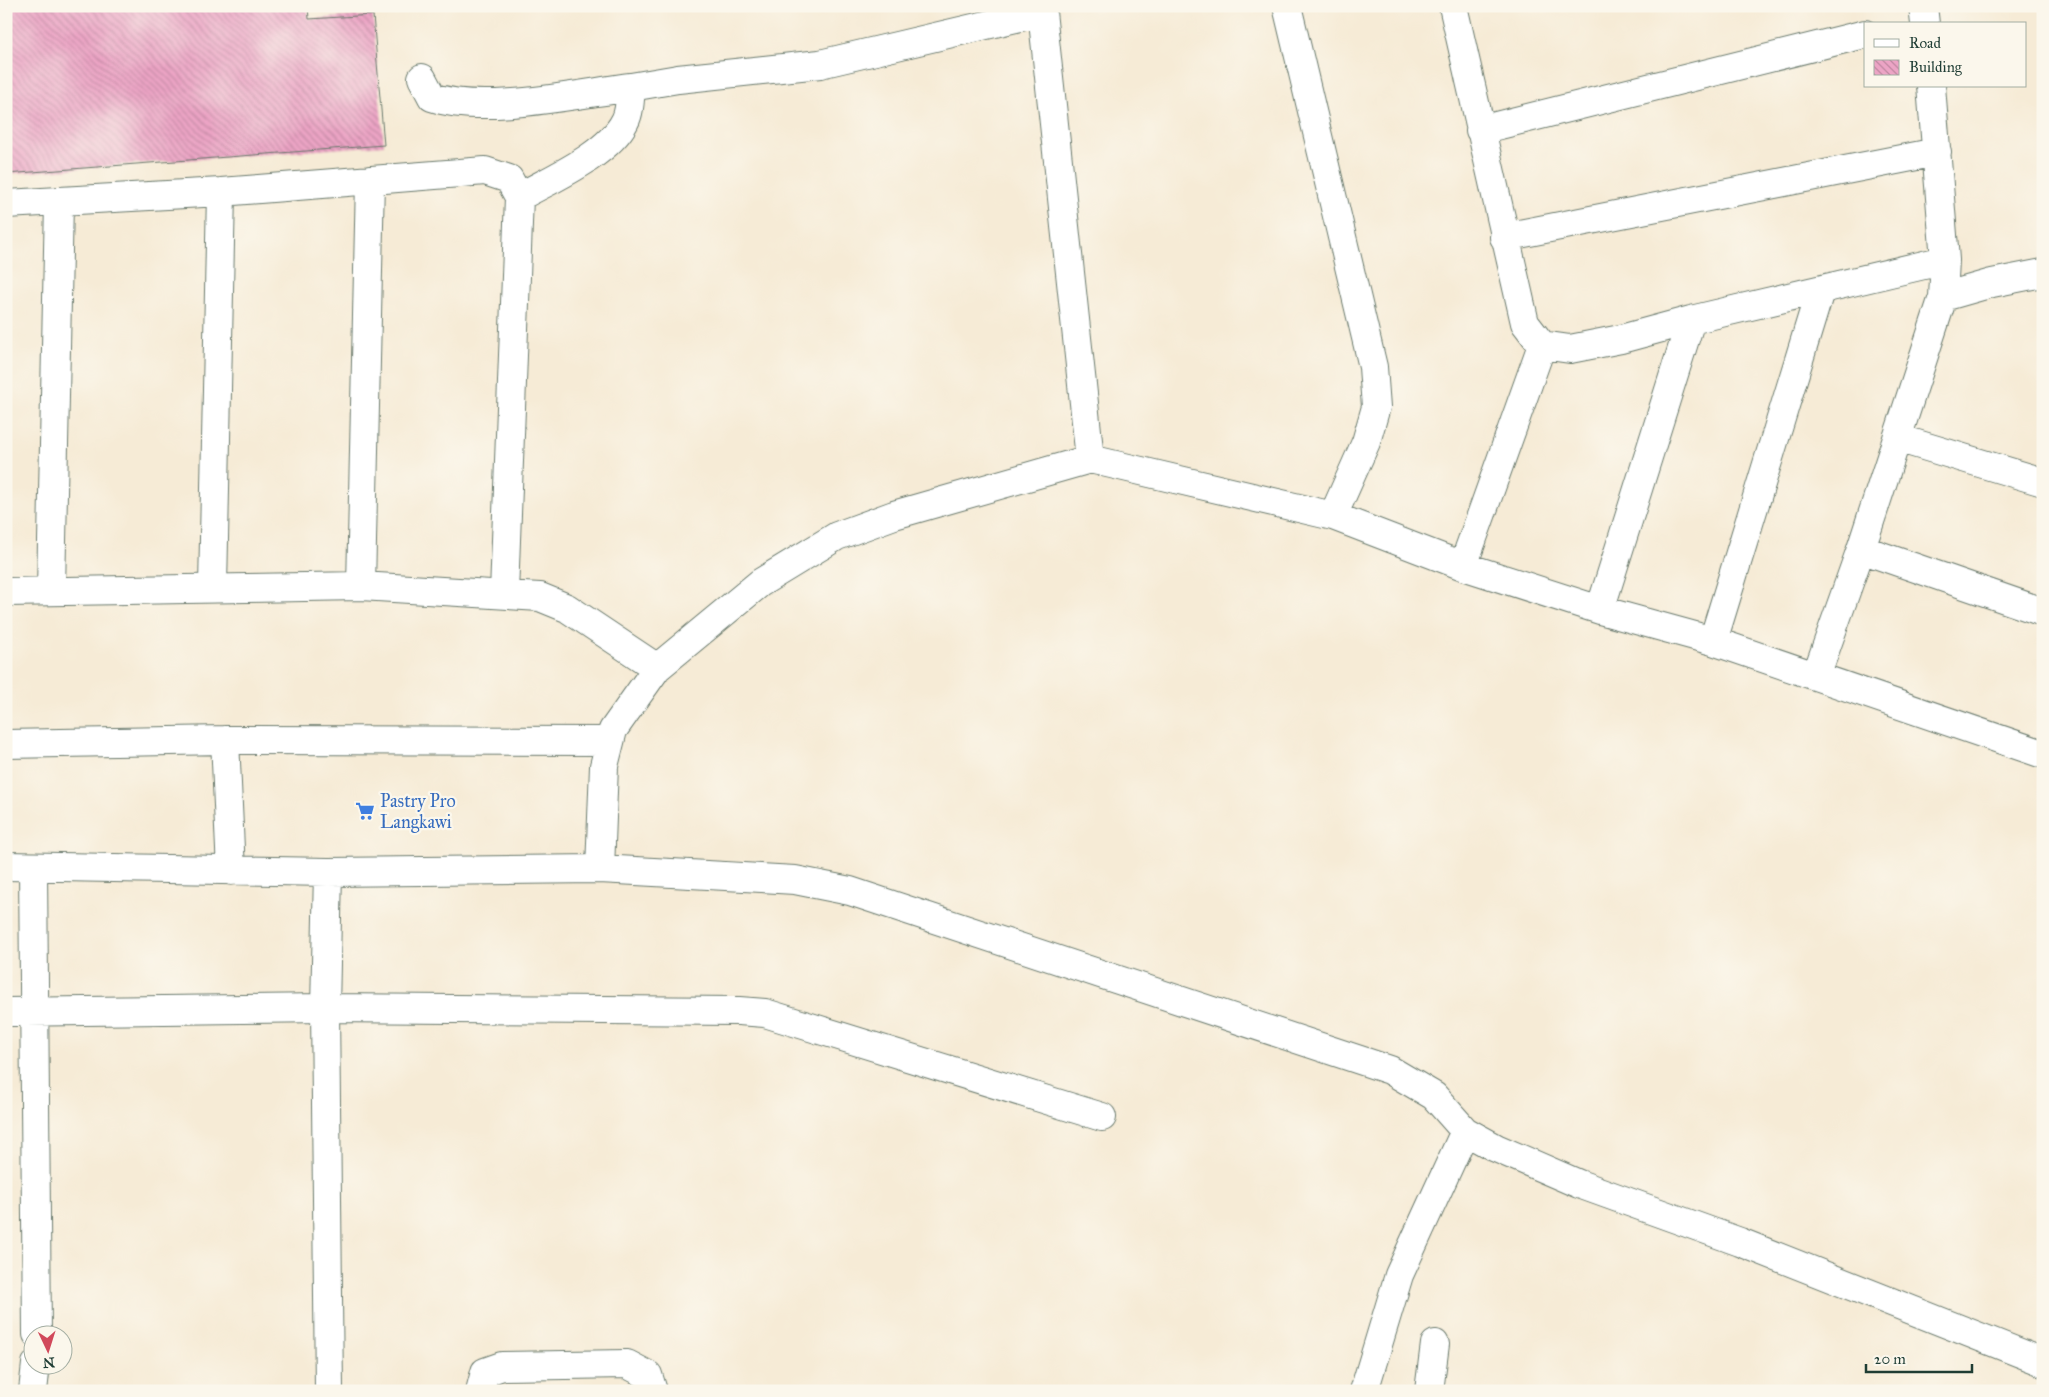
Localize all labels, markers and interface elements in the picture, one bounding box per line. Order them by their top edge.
legend [1864,22,2026,88]
text: Road [1909,34,1941,52]
text: Building [1909,58,1963,76]
place label: Pastry Pro Langkawi [380,790,456,834]
supermarket icon: Pastry Pro Langkawi [354,800,376,822]
north arrow [22,1324,72,1374]
scale bar [1866,1342,1973,1374]
text: 20 m [1874,1350,1906,1368]
text: N [42,1354,55,1371]

